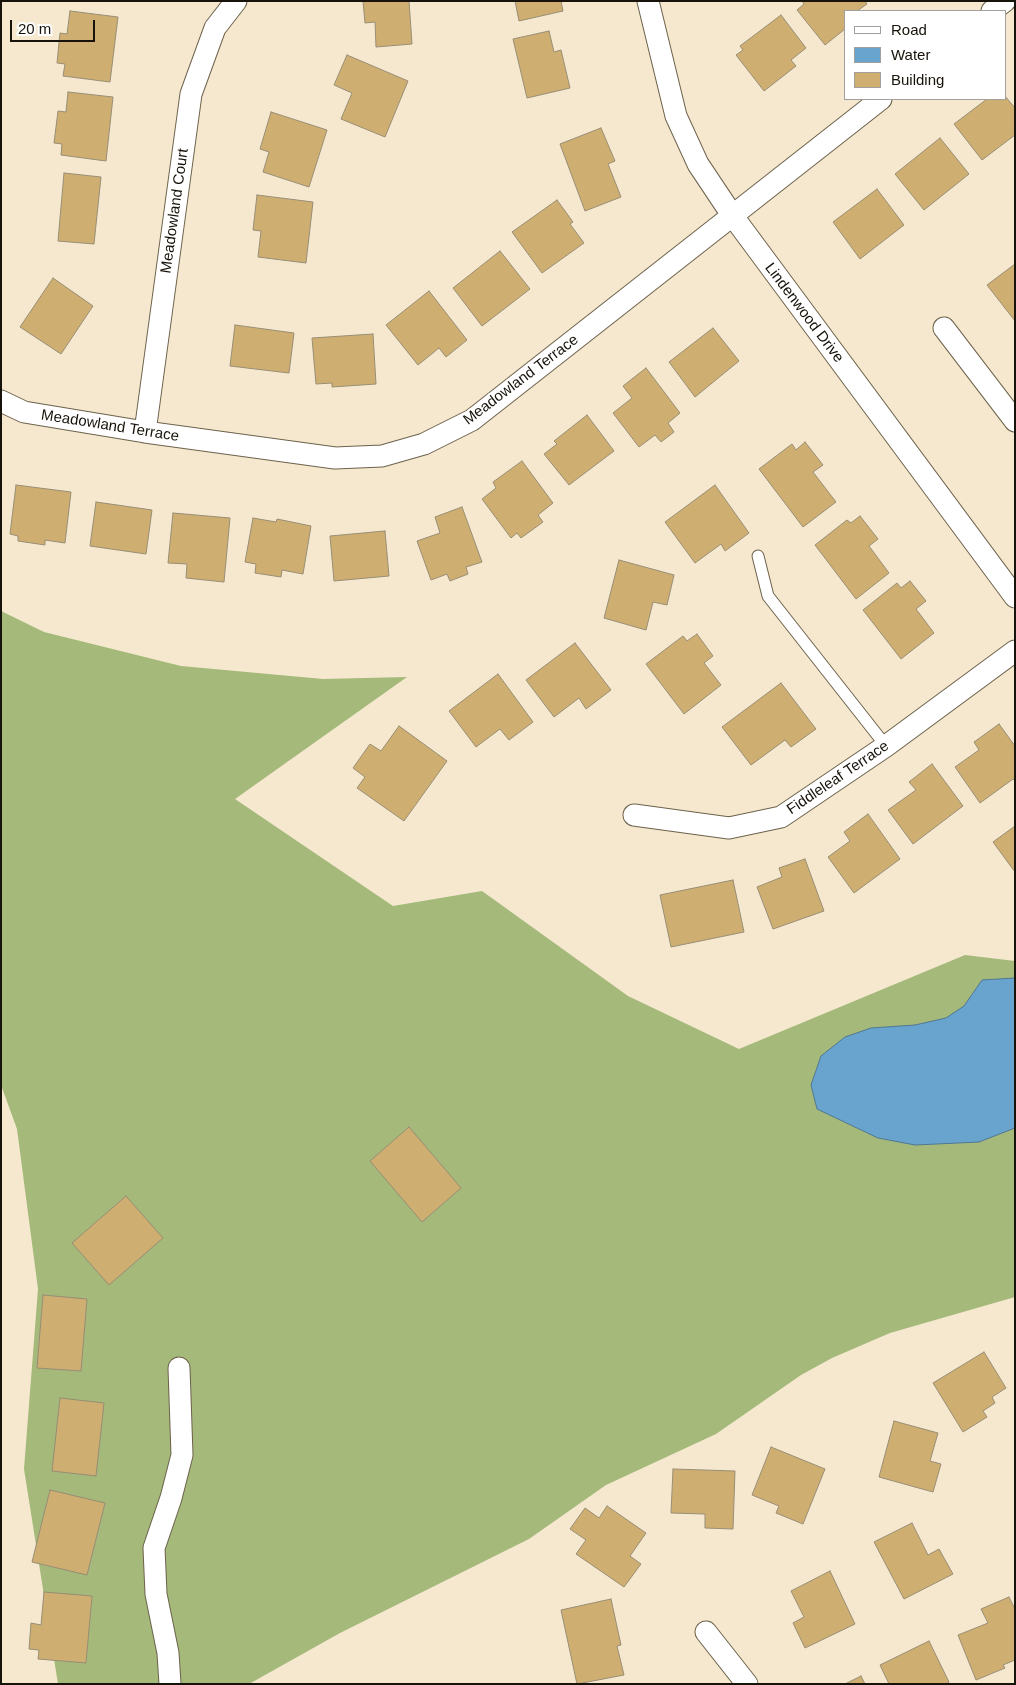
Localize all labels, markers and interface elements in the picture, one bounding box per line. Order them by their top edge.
scale bar [12,10,98,42]
legend [844,10,1006,100]
text: 20 m [18,20,51,37]
text: Road [891,21,927,38]
text: Water [891,46,930,63]
text: Building [891,71,944,88]
street label: Meadowland Court [157,147,193,275]
street label: Lindenwood Drive [761,260,847,366]
street label: Meadowland Terrace [460,331,582,429]
street label: Meadowland Terrace [40,406,180,446]
street label: Fiddleleaf Terrace [784,737,892,819]

